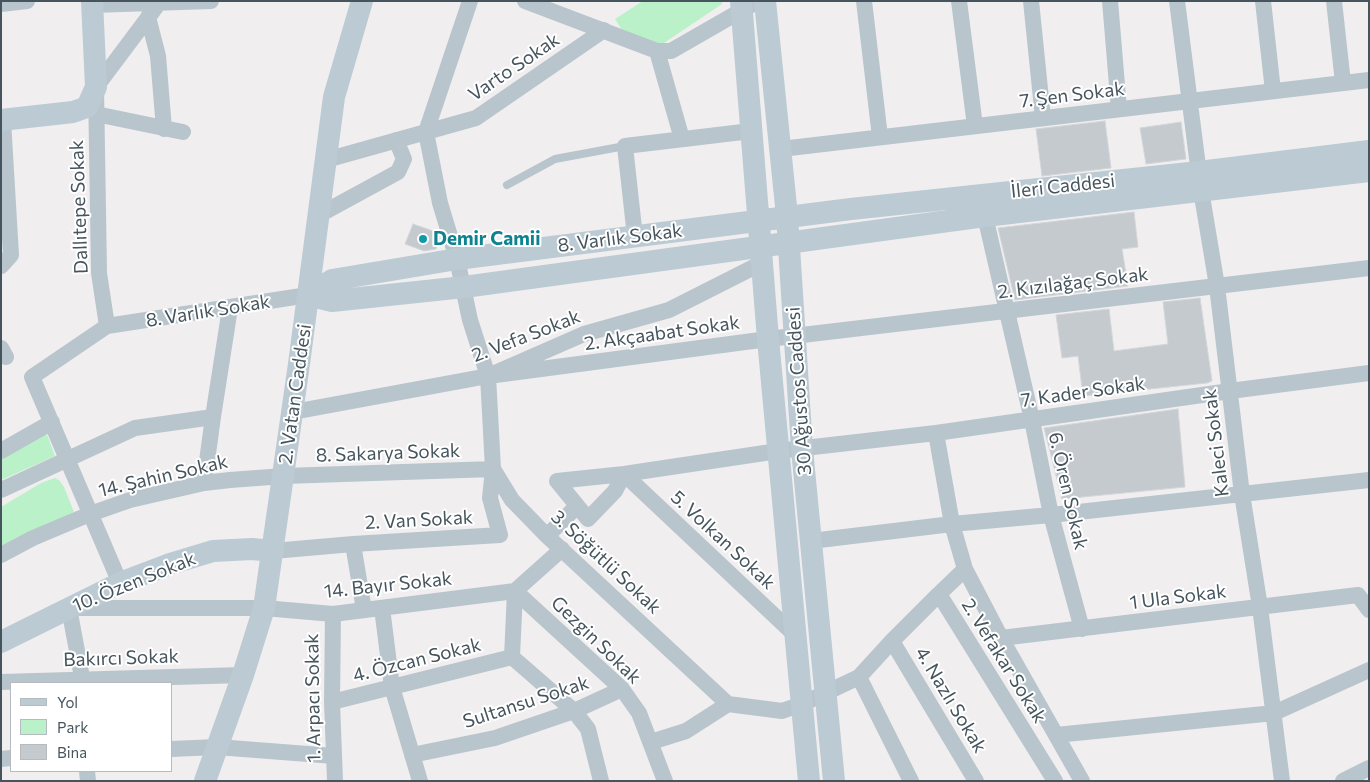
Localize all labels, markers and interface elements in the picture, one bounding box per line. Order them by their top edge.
street label: Varto Sokak [464,28,564,106]
street label: 7. Şen Sokak [1018,77,1126,113]
street label: Dallıtepe Sokak [65,140,93,274]
street label: İleri Caddesi [1010,169,1116,203]
street label: 8. Varlık Sokak [556,219,684,257]
place label: Demir Camii [433,228,540,250]
marker: Demir Camii [417,233,429,245]
street label: 2. Kızılağaç Sokak [996,262,1150,304]
street label: 8. Varlık Sokak [144,290,272,332]
street label: 2. Vefa Sokak [469,305,583,367]
street label: 30 Ağustos Caddesi [782,306,816,476]
street label: 2. Akçaabat Sokak [583,311,741,355]
street label: 2. Vatan Caddesi [274,322,316,466]
street label: 7. Kader Sokak [1020,372,1146,412]
street label: Kaleci Sokak [1198,388,1234,498]
street label: 6. Ören Sokak [1043,430,1093,552]
street label: 8. Sakarya Sokak [315,439,461,467]
street label: 14. Şahin Sokak [96,450,230,502]
street label: 5. Volkan Sokak [666,486,780,594]
street label: 3. Söğütlü Sokak [546,505,666,619]
street label: 2. Van Sokak [364,506,474,534]
street label: 10. Özen Sokak [69,547,199,617]
street label: 14. Bayır Sokak [323,567,453,603]
street label: 1 Ula Sokak [1128,580,1228,614]
street label: Gezgin Sokak [546,591,646,689]
street label: 2. Vefakar Sokak [957,595,1051,727]
street label: 1. Arpacı Sokak [300,633,326,763]
street label: 4. Özcan Sokak [351,633,483,687]
street label: 4. Nazlı Sokak [910,643,992,757]
street label: Bakırcı Sokak [63,645,179,671]
street label: Sultansu Sokak [460,671,592,733]
legend [10,682,172,772]
text: Yol [57,693,78,711]
text: Park [57,718,88,736]
text: Bina [57,743,87,761]

